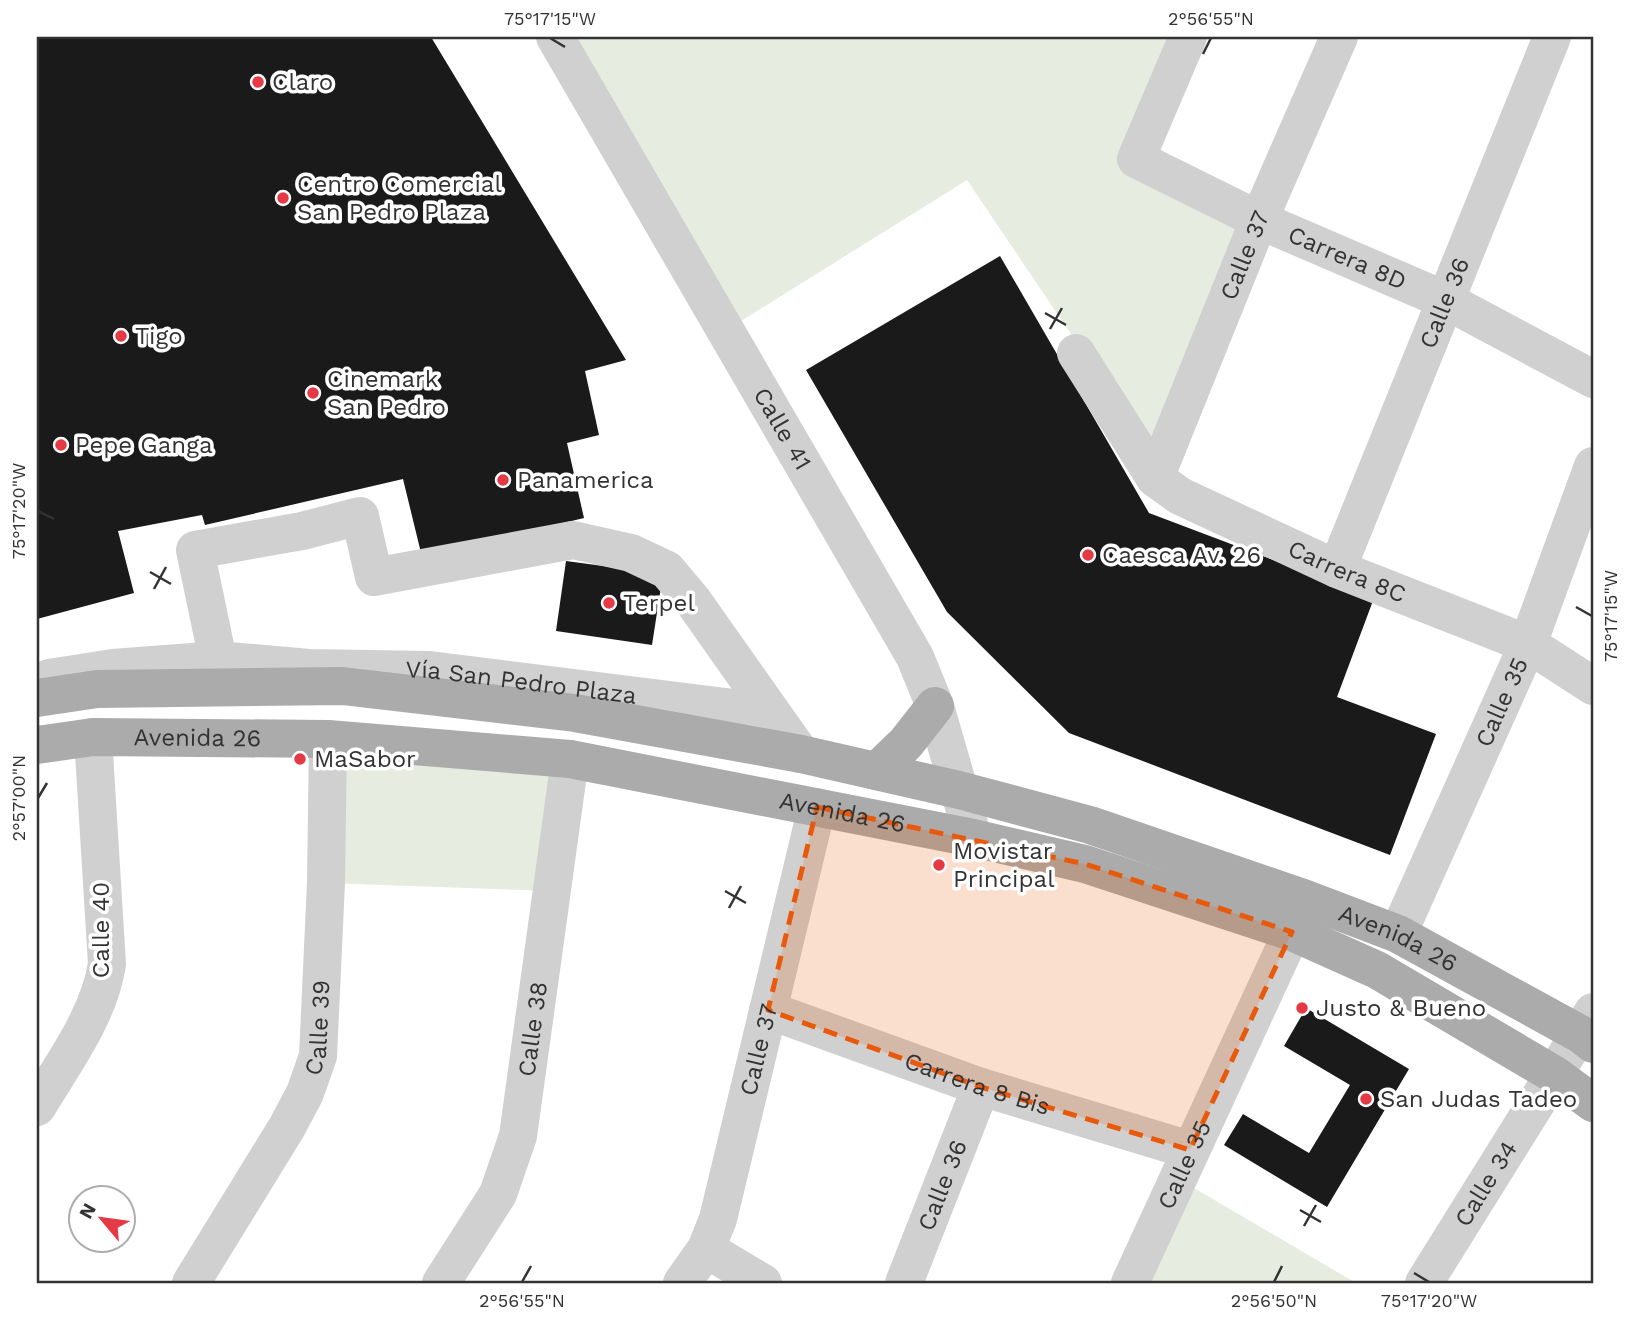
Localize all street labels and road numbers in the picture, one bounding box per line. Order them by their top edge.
street label: Calle 37 [1214,207,1275,304]
street label: Carrera 8D [1284,220,1411,296]
street label: Calle 36 [1414,253,1475,352]
street label: Calle 41 [748,383,817,475]
street label: Carrera 8C [1284,534,1410,609]
street label: Calle 35 [1470,653,1534,751]
street label: Vía San Pedro Plaza [405,656,638,710]
street label: Avenida 26 [134,723,261,752]
street label: Avenida 26 [777,786,908,838]
street label: Calle 40 [87,882,115,978]
street label: Avenida 26 [1335,899,1462,978]
street label: Calle 39 [298,979,335,1079]
street label: Calle 38 [512,980,553,1078]
street label: Calle 37 [734,1001,783,1098]
street label: Carrera 8 Bis [901,1047,1053,1121]
street label: Calle 35 [1152,1116,1217,1214]
street label: Calle 36 [912,1136,973,1235]
street label: Calle 34 [1449,1136,1523,1232]

